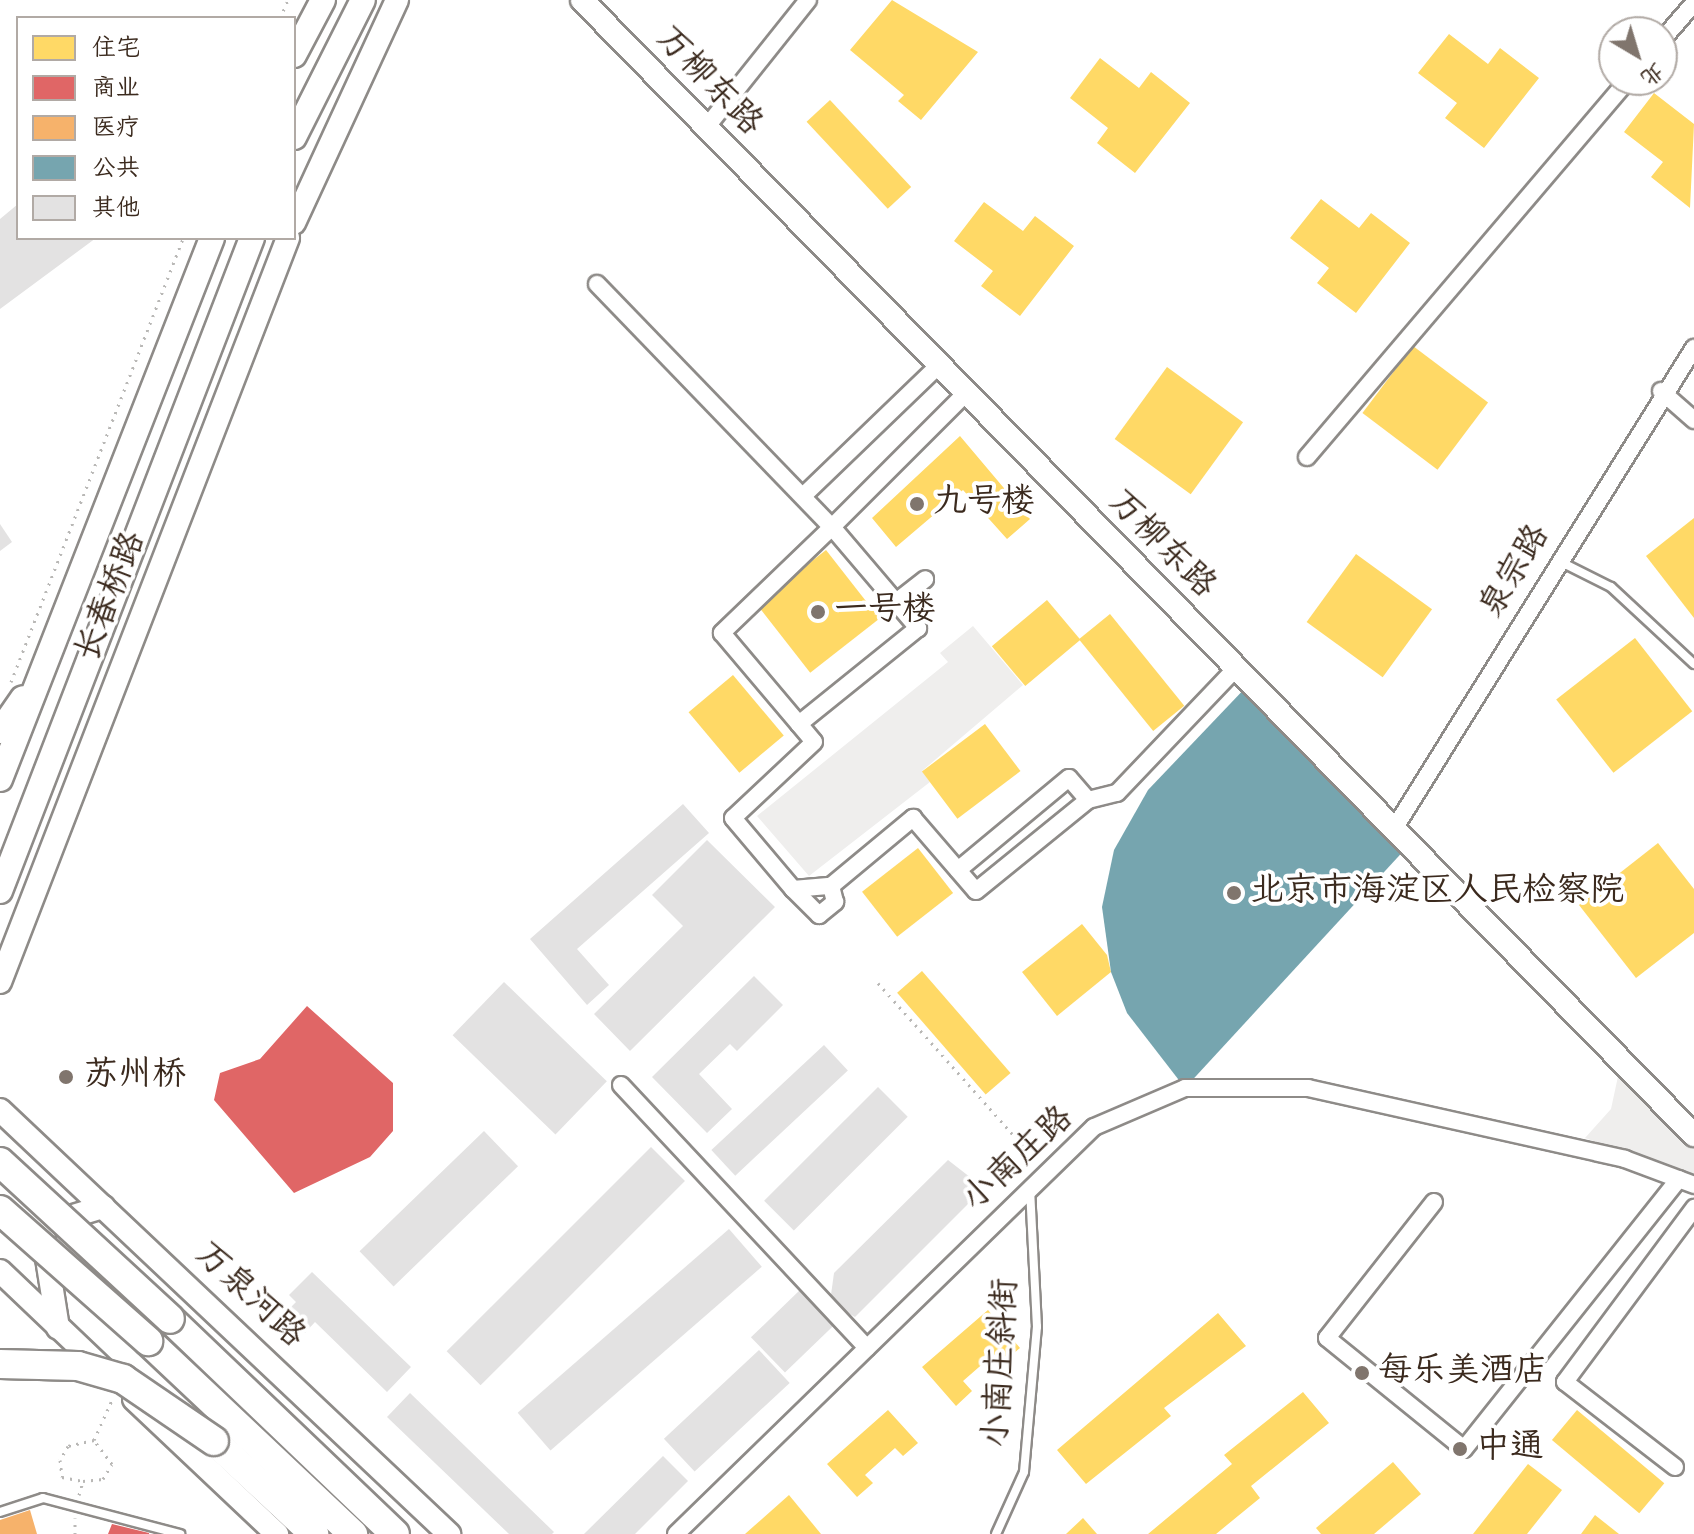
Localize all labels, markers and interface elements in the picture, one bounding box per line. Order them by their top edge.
legend [16,16,296,240]
north arrow [1598,16,1678,96]
street label: 万柳东路 [646,19,770,145]
text: 住宅 [92,32,140,67]
text: 北 [1633,54,1670,93]
text: 商业 [92,72,140,107]
text: 医疗 [92,112,140,147]
text: 公共 [92,152,140,187]
text: 其他 [92,192,140,227]
street label: 万柳东路 [1098,482,1224,608]
place label: 九号楼 [933,484,1035,524]
marker: 九号楼 [908,495,926,513]
street label: 泉宗路 [1472,518,1560,626]
street label: 长春桥路 [69,526,155,668]
place label: 一号楼 [834,592,936,632]
marker: 一号楼 [809,603,827,621]
place label: 北京市海淀区人民检察院 [1250,873,1624,913]
marker: 北京市海淀区人民检察院 [1225,884,1243,902]
place label: 苏州桥 [84,1057,186,1097]
marker: 苏州桥 [55,1066,77,1088]
street label: 小南庄路 [955,1099,1083,1221]
street label: 万泉河路 [185,1235,313,1357]
street label: 小南庄斜街 [978,1277,1028,1449]
place label: 每乐美酒店 [1378,1353,1548,1393]
marker: 每乐美酒店 [1353,1364,1371,1382]
place label: 中通 [1476,1429,1544,1469]
marker: 中通 [1451,1440,1469,1458]

